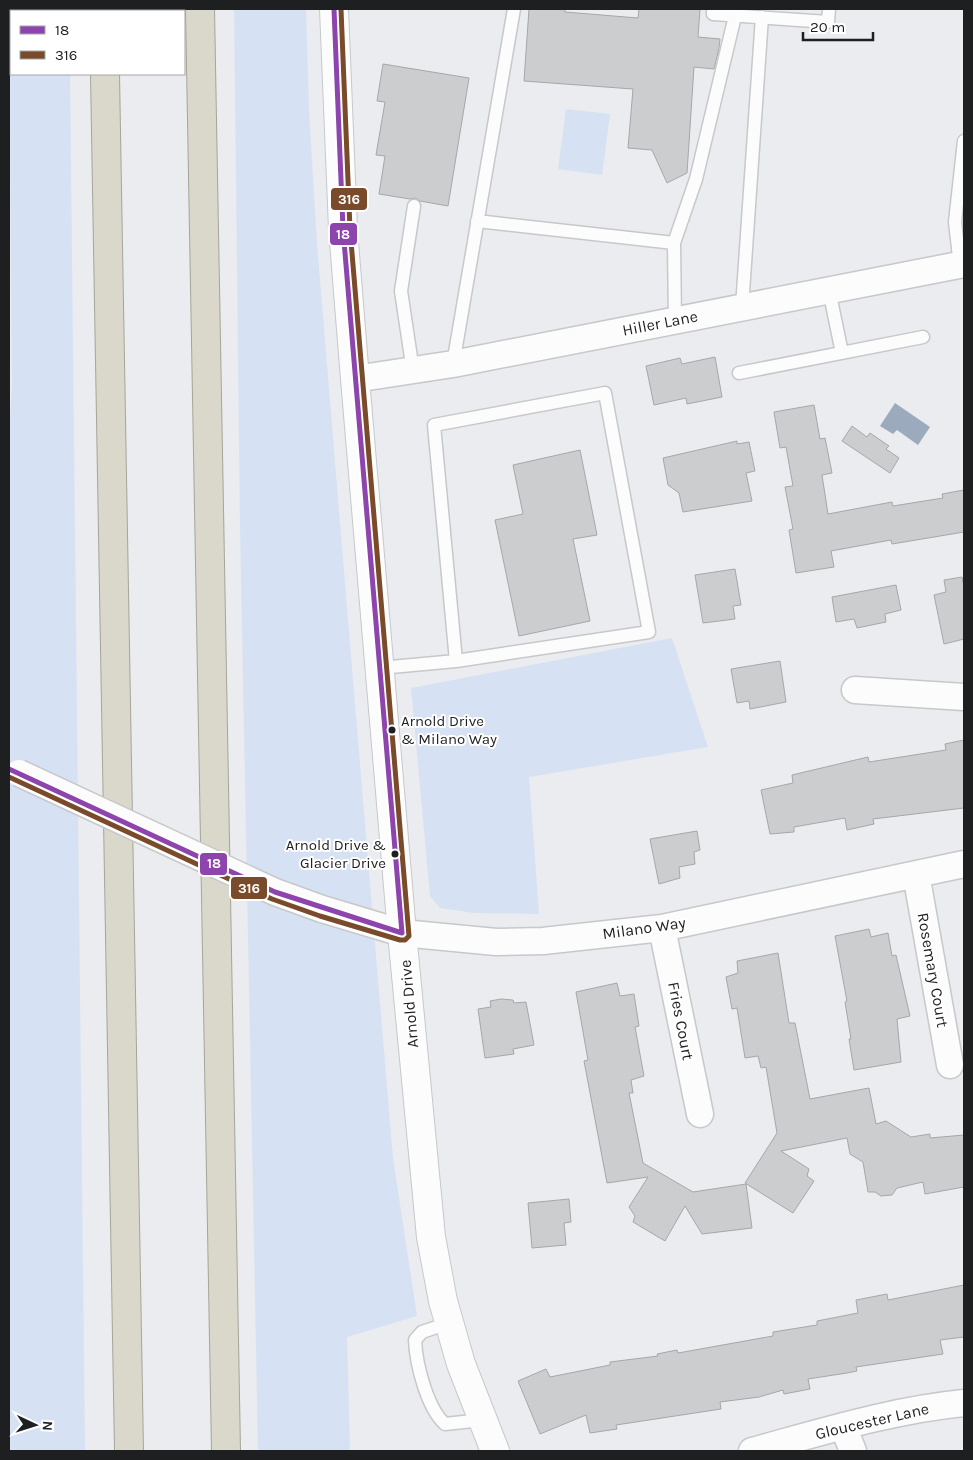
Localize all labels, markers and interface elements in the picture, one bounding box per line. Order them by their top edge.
legend [10,10,185,75]
scale bar [803,10,873,42]
text: 20 m [810,18,845,36]
text: 18 [55,21,69,39]
text: 316 [55,46,77,64]
line badge: 316 [330,187,368,211]
text: 316 [338,191,360,208]
line badge: 18 [329,222,358,246]
text: 18 [336,226,350,243]
street label: Hiller Lane [621,306,699,340]
place label: Arnold Drive & Milano Way [401,712,497,748]
marker: Arnold Drive & Milano Way [387,725,397,735]
place label: Arnold Drive & Glacier Drive [286,836,386,872]
marker: Arnold Drive & Glacier Drive [390,849,400,859]
line badge: 18 [199,852,228,876]
text: 18 [207,855,221,872]
line badge: 316 [230,876,268,900]
text: 316 [238,880,260,897]
street label: Rosemary Court [914,911,952,1029]
street label: Milano Way [601,913,687,943]
street label: Arnold Drive [396,959,422,1049]
street label: Fries Court [664,980,698,1062]
street label: Gloucester Lane [813,1399,931,1443]
north arrow [10,1400,60,1450]
text: N [39,1420,56,1431]

